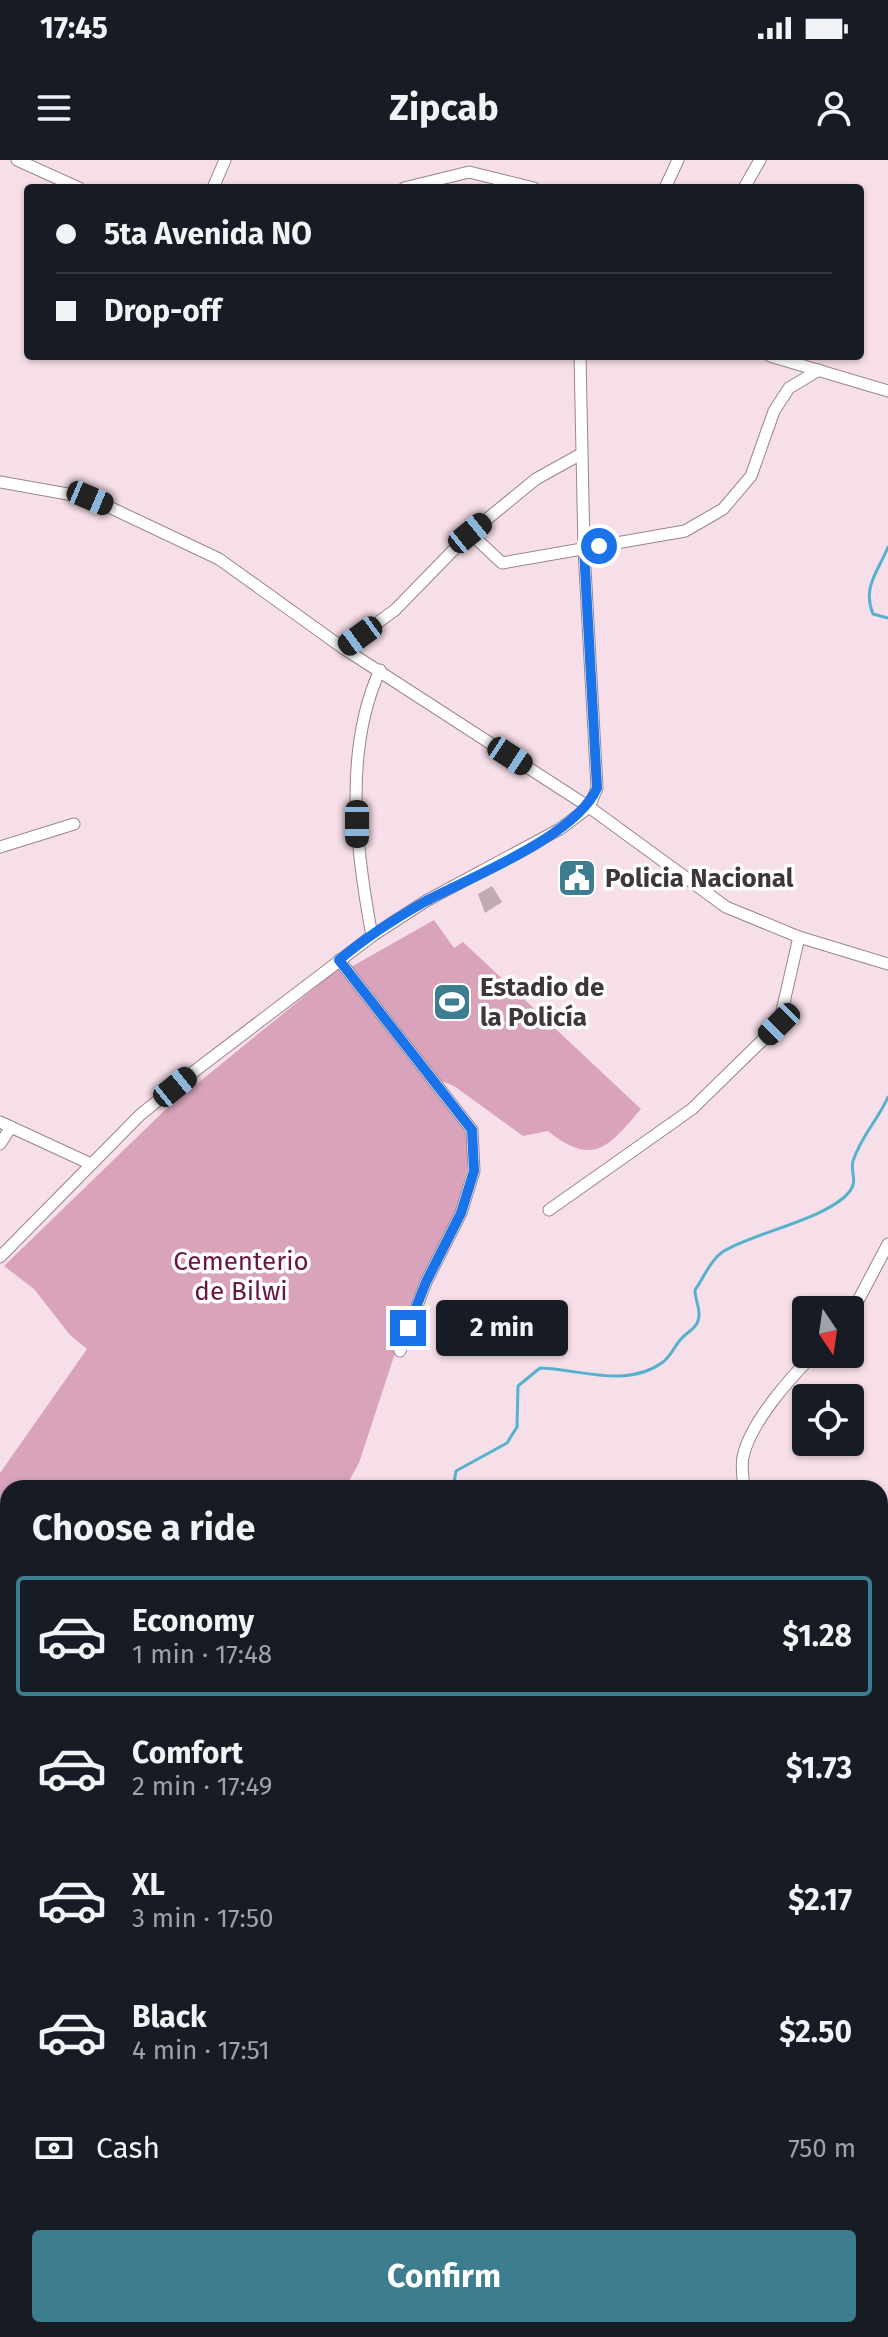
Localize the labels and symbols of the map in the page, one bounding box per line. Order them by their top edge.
car [63,478,117,518]
car [444,509,496,557]
route start [581,528,617,564]
car [334,612,386,660]
car [483,733,537,779]
car [345,800,369,848]
public building icon: Policia Nacional [556,857,598,899]
place label: Policia Nacional [605,863,794,894]
place label: Estadio de la Policía [480,972,604,1033]
sports icon: Estadio de la Policía [431,981,473,1023]
car [754,999,804,1049]
car [149,1063,201,1111]
park label: Cementerio de Bilwi [173,1246,309,1307]
north arrow [792,1296,864,1368]
callout: 2 min [436,1300,568,1356]
route end [390,1310,426,1346]

